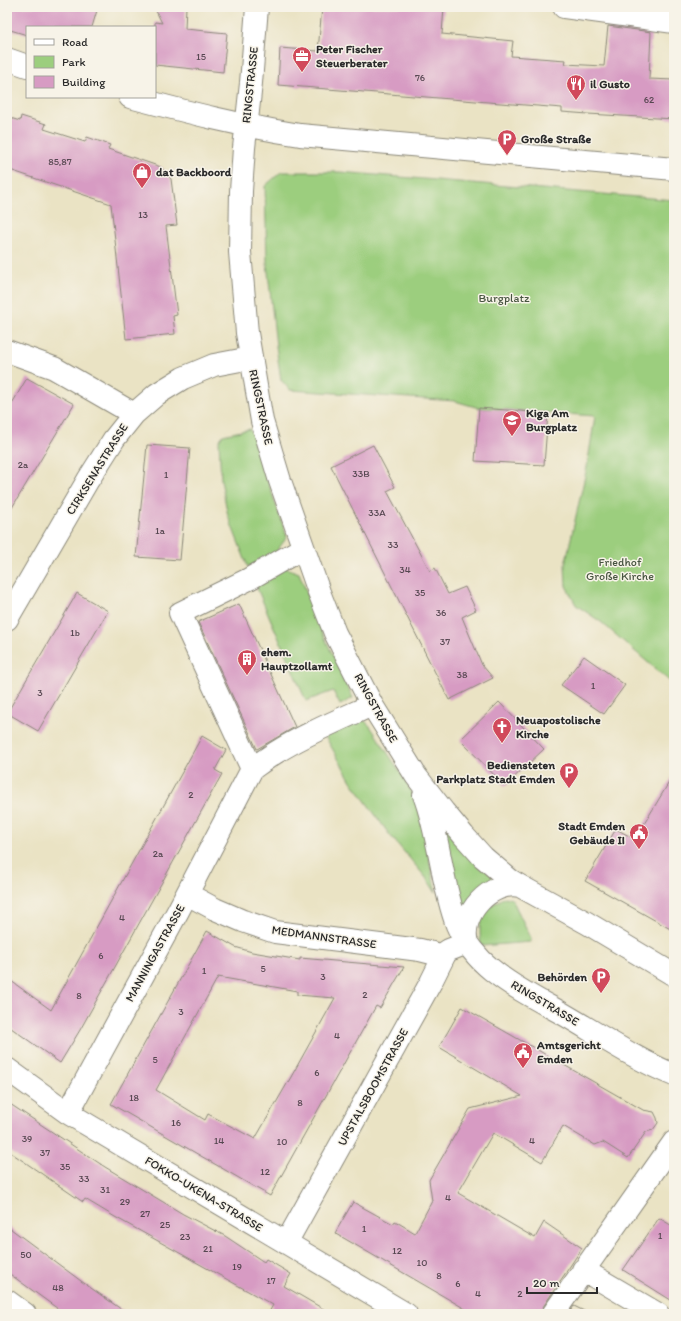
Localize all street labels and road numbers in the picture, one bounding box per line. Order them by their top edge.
street label: RINGSTRASSE [239,46,261,124]
street label: RINGSTRASSE [246,368,276,446]
street label: CIRKSENASTRASSE [63,420,131,517]
street label: RINGSTRASSE [351,671,401,745]
street label: MANNINGASTRASSE [122,902,188,1004]
street label: MEDMANNSTRASSE [271,923,378,951]
street label: RINGSTRASSE [508,977,582,1029]
street label: UPSTALSBOOMSTRASSE [335,1026,411,1148]
street label: FOKKO-UKENA-STRASSE [143,1153,266,1235]

